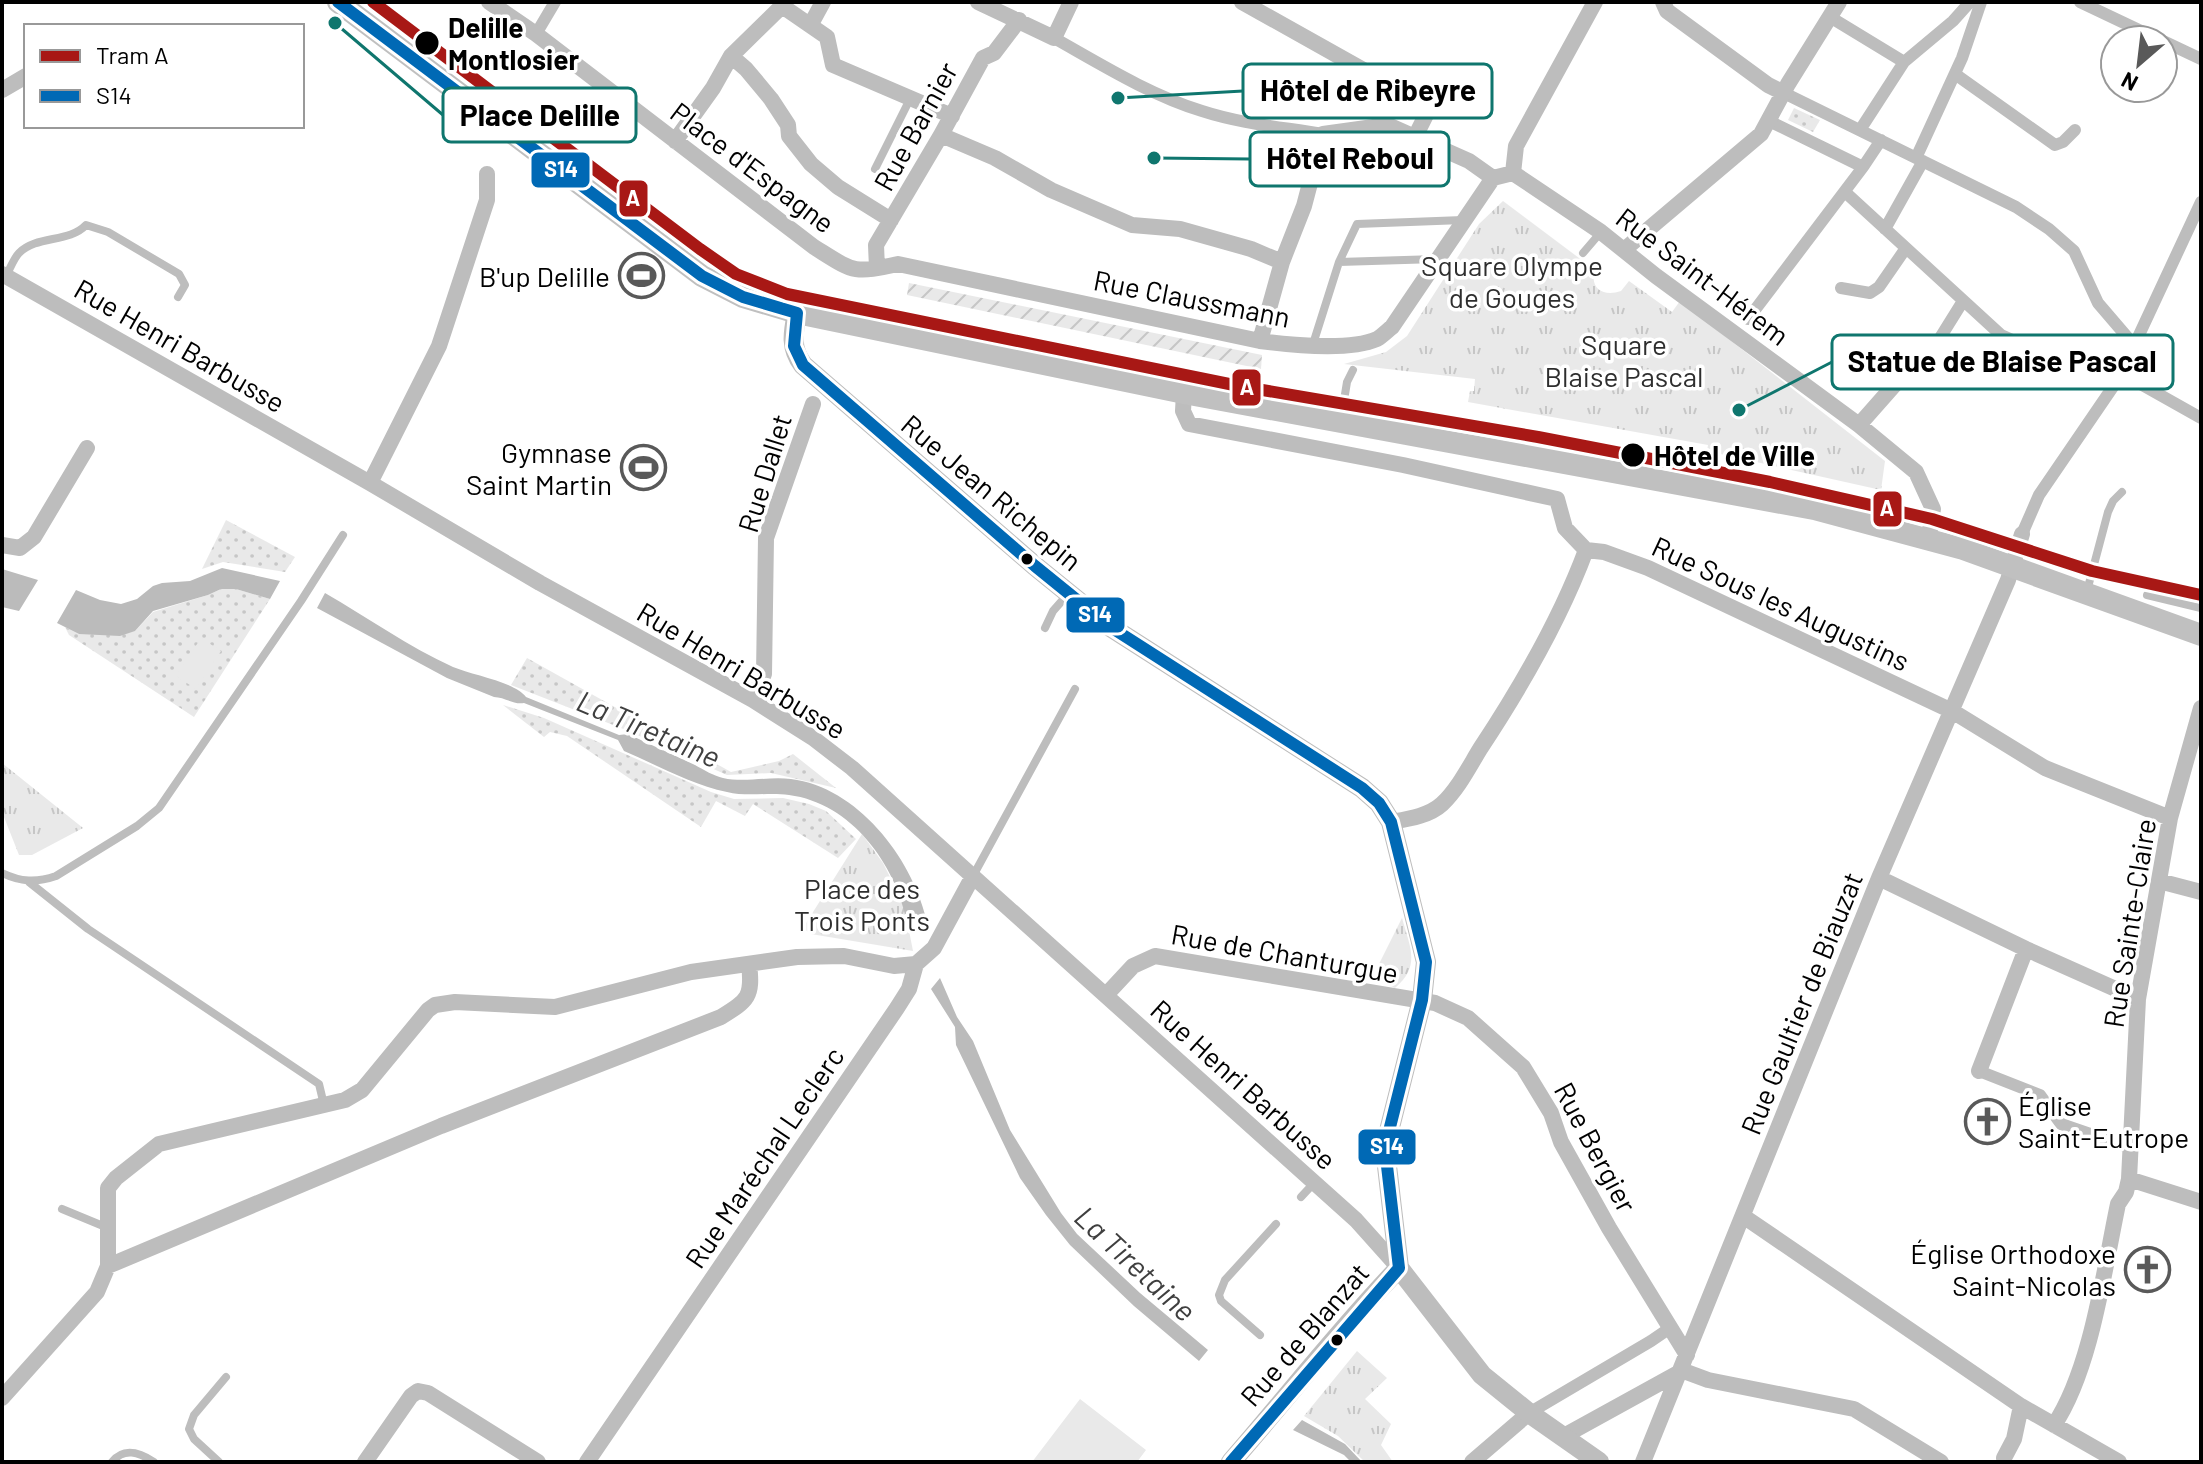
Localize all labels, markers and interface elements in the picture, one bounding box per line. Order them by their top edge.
place label: Delille Montlosier [448,10,579,76]
legend [24,24,304,128]
north arrow [2099,24,2179,104]
marker: Delille Montlosier [413,29,441,57]
text: Tram A [96,40,169,69]
street label: Rue Barnier [866,56,964,196]
callout: Hôtel de Ribeyre [1243,64,1492,118]
text: N [2117,68,2142,97]
text: Hôtel de Ribeyre [1260,71,1476,107]
text: S14 [96,80,132,109]
callout: Place Delille [443,88,636,142]
street label: Place d'Espagne [664,94,842,240]
text: Place Delille [460,96,620,132]
callout: Hôtel Reboul [1250,132,1449,186]
text: Hôtel Reboul [1266,139,1434,175]
line badge: S14 [530,151,591,189]
text: S14 [544,155,578,181]
line badge: A [618,179,649,218]
text: A [626,184,641,210]
street label: Rue Saint-Hérem [1610,200,1796,352]
park label: Square Olympe de Gouges [1421,248,1603,314]
sports icon: B'up Delille [617,252,665,300]
place label: B'up Delille [479,259,610,293]
street label: Rue Claussmann [1091,262,1293,334]
street label: Rue Henri Barbusse [69,271,291,419]
park label: Square Blaise Pascal [1544,327,1704,393]
callout: Statue de Blaise Pascal [1832,335,2173,389]
text: Statue de Blaise Pascal [1848,342,2156,378]
line badge: A [1231,368,1262,407]
text: A [1240,373,1255,399]
street label: Rue Jean Richepin [895,407,1089,577]
street label: Rue Dallet [730,410,798,536]
place label: Gymnase Saint Martin [466,435,612,501]
place label: Hôtel de Ville [1654,438,1815,472]
marker: Hôtel de Ville [1619,441,1647,469]
sports icon: Gymnase Saint Martin [619,444,667,492]
line badge: A [1872,490,1903,528]
text: A [1880,494,1895,520]
street label: Rue Sous les Augustins [1647,528,1915,678]
unlabelled marker [1019,551,1035,567]
street label: Rue Henri Barbusse [631,594,853,746]
line badge: S14 [1065,596,1126,634]
text: S14 [1078,600,1112,626]
water label: La Tiretaine [572,682,726,774]
street label: Rue Sainte-Claire [2096,816,2162,1030]
street label: Rue Gaultier de Biauzat [1733,867,1869,1139]
park label: Place des Trois Ponts [794,871,930,937]
street label: Rue de Chanturgue [1169,916,1401,990]
street label: Rue Henri Barbusse [1144,992,1344,1176]
street label: Rue Maréchal Leclerc [677,1040,851,1274]
street label: Rue Bergier [1548,1076,1644,1218]
place label: Église Saint-Eutrope [2018,1088,2189,1154]
church icon: Église Saint-Eutrope [1963,1097,2011,1145]
line badge: S14 [1357,1128,1417,1166]
text: S14 [1370,1132,1404,1158]
water label: La Tiretaine [1068,1198,1204,1328]
place label: Église Orthodoxe Saint-Nicolas [1910,1236,2116,1302]
church icon: Église Orthodoxe Saint-Nicolas [2123,1245,2171,1293]
street label: Rue de Blanzat [1233,1255,1375,1413]
unlabelled marker [1329,1332,1345,1348]

